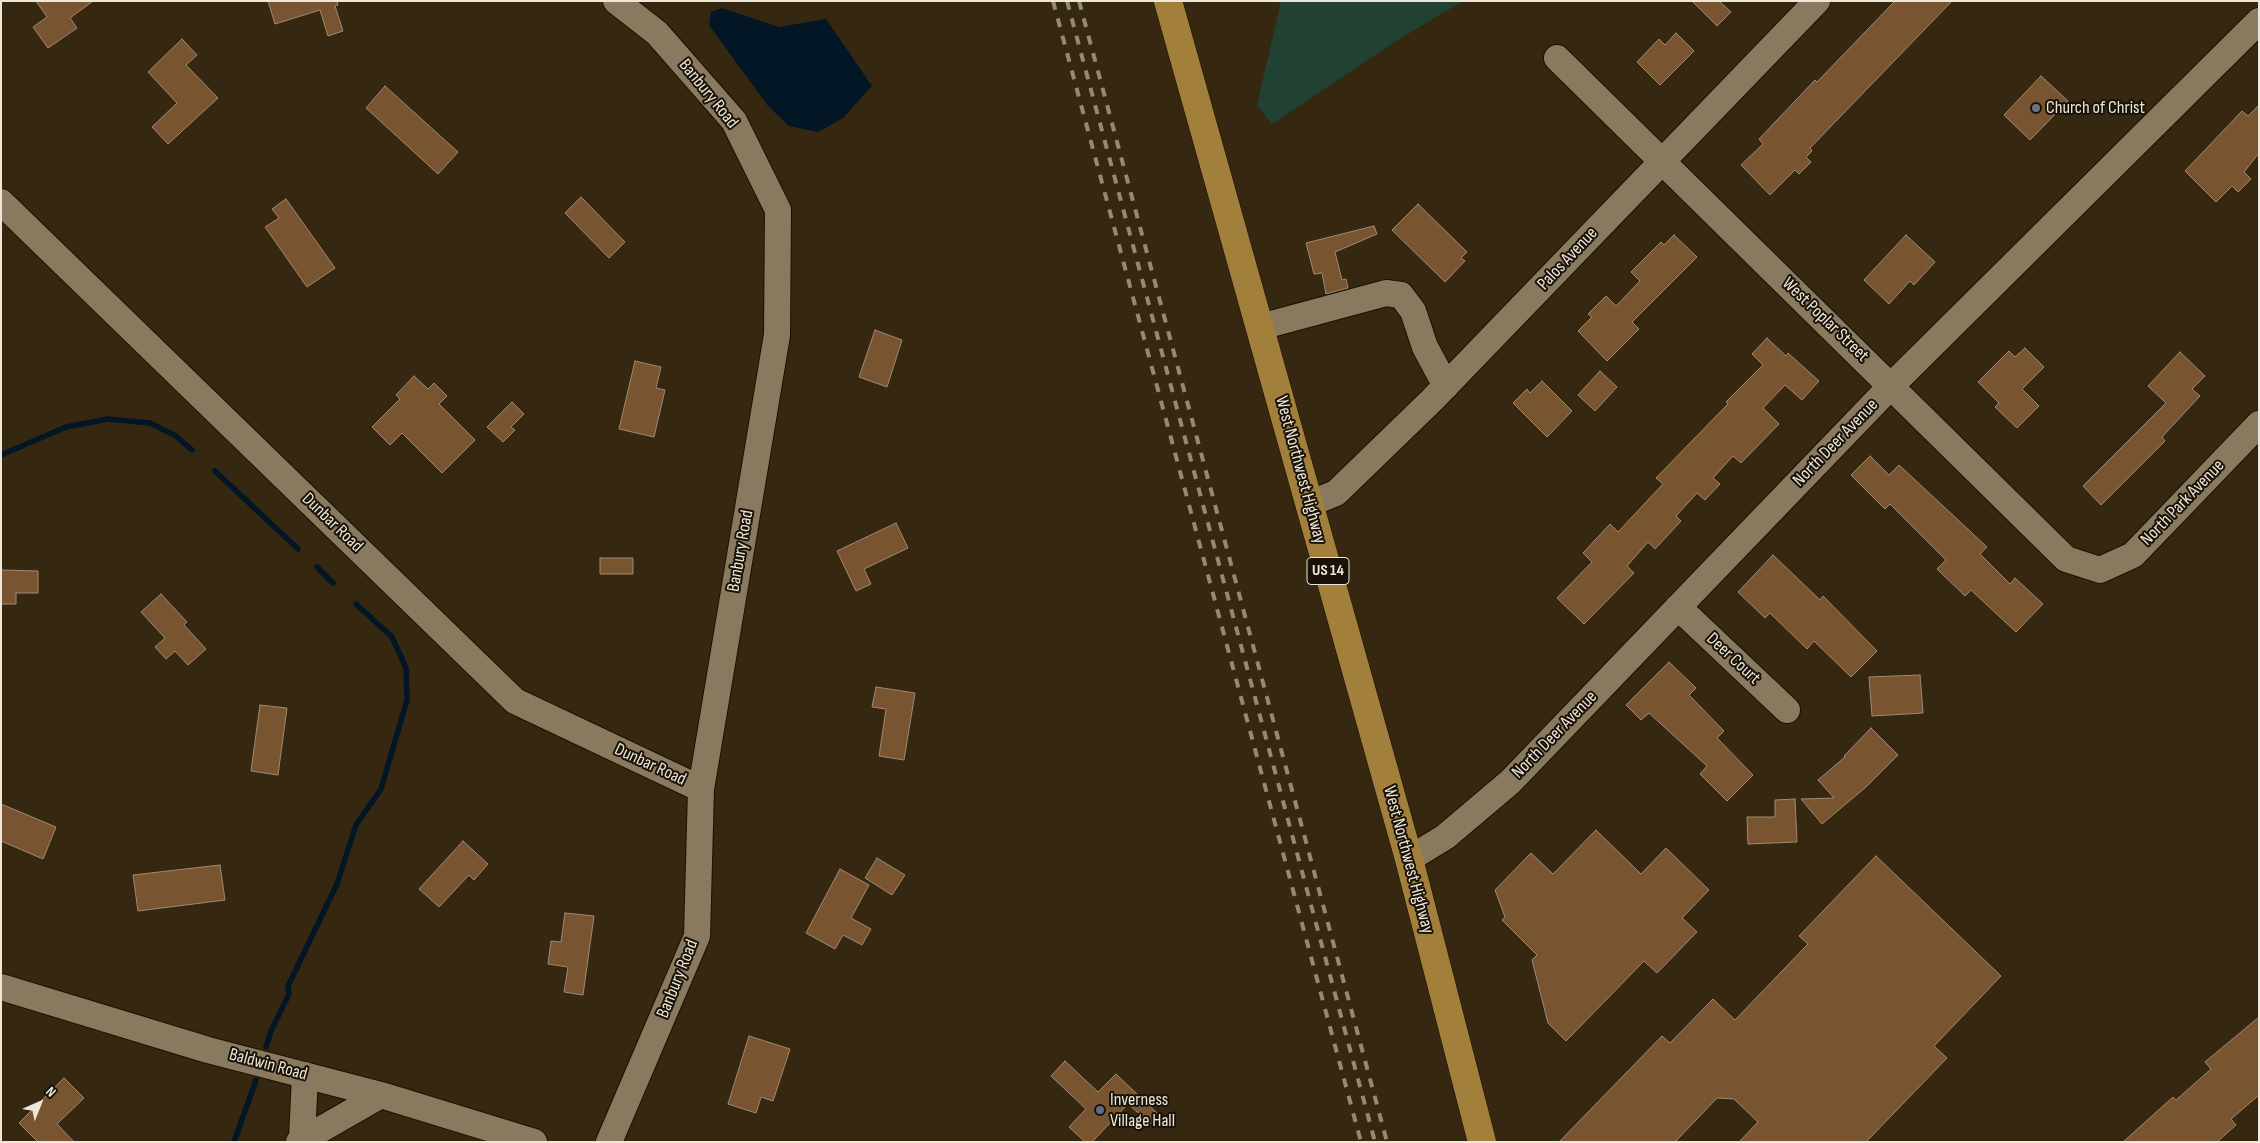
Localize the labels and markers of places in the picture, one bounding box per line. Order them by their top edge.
place label: Church of Christ [2046,97,2145,119]
marker: Church of Christ [2030,102,2042,114]
place label: Inverness Village Hall [1110,1089,1175,1132]
marker: Inverness Village Hall [1094,1104,1106,1116]

